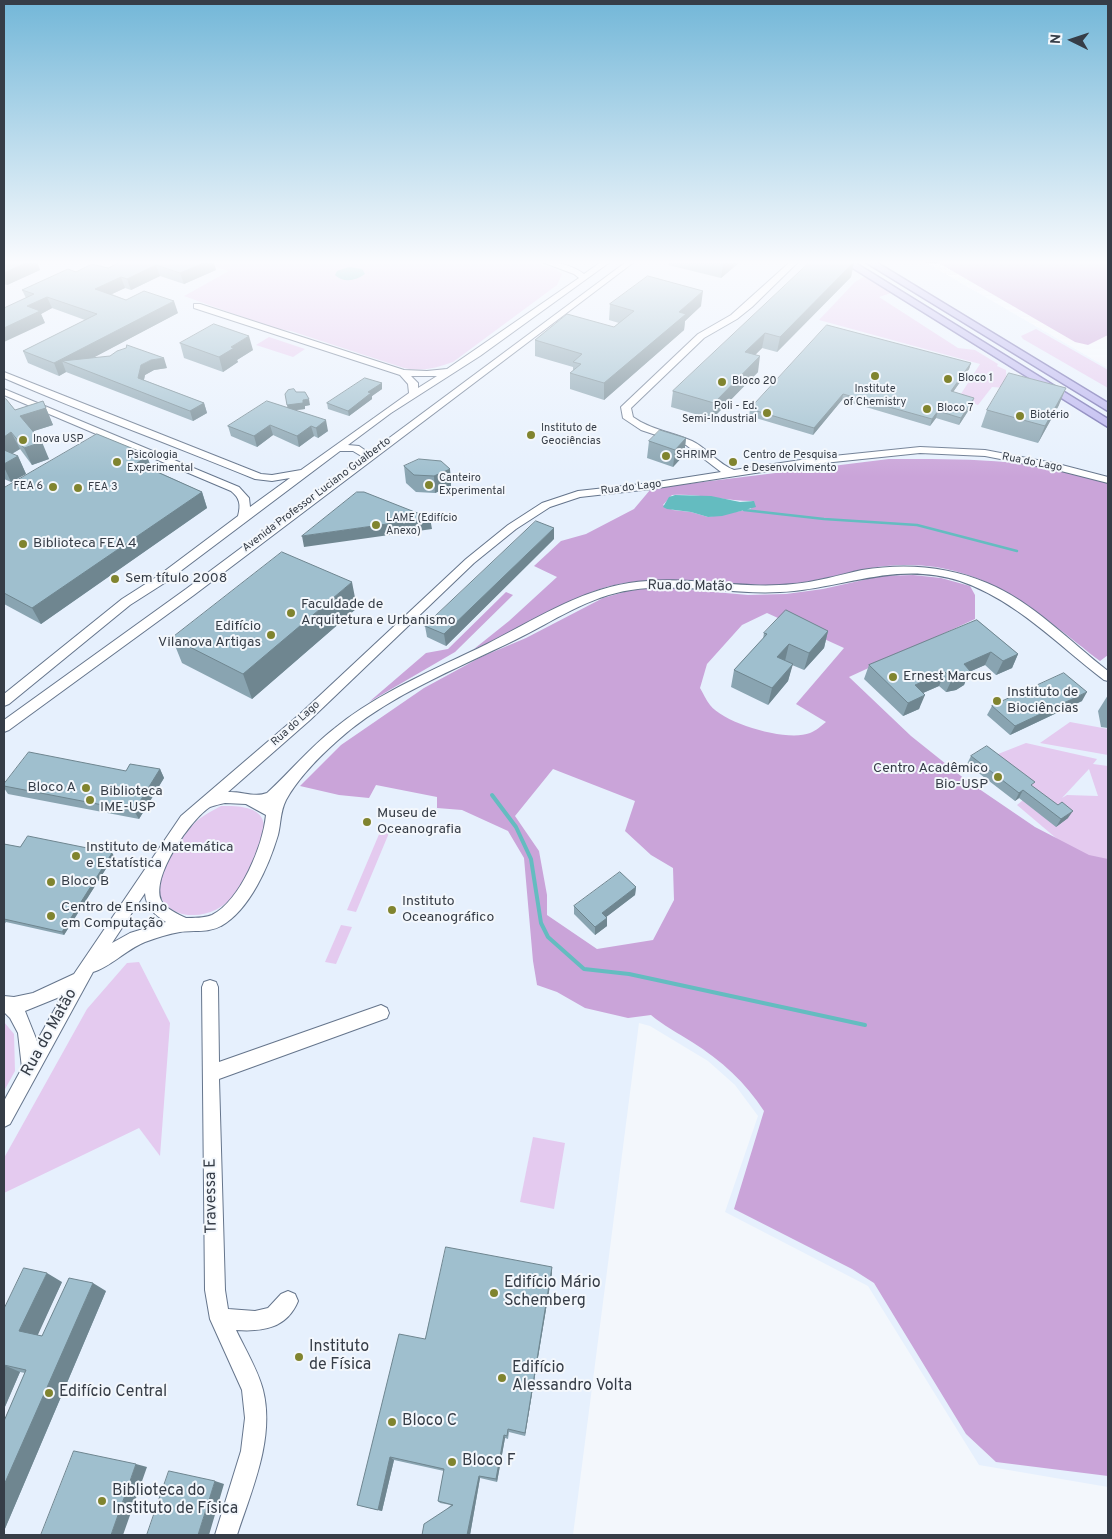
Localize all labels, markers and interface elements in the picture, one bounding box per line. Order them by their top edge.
north arrow [1047,15,1097,65]
text: N [1048,33,1065,45]
marker: Institute of Chemistry [869,370,881,382]
place label: Bloco 1 [958,372,993,386]
marker: Bloco 1 [942,373,954,385]
place label: Bloco 20 [732,375,777,389]
marker: Bloco 20 [716,376,728,388]
place label: Institute of Chemistry [844,383,906,409]
place label: Poli - Ed. Semi-Industrial [682,400,757,426]
place label: Bloco 7 [937,402,973,416]
marker: Bloco 7 [921,403,933,415]
marker: Poli - Ed. Semi-Industrial [761,407,773,419]
place label: Biotério [1030,409,1069,423]
marker: Biotério [1014,410,1026,422]
place label: Instituto de Geociências [541,422,601,448]
marker: Instituto de Geociências [525,429,537,441]
place label: Inova USP [33,433,83,447]
marker: Inova USP [17,434,29,446]
street label: Avenida Professor Luciano Gualberto [240,435,394,555]
place label: Psicologia Experimental [127,449,193,475]
place label: SHRIMP [676,449,716,463]
place label: Centro de Pesquisa e Desenvolvimento [743,449,837,475]
marker: SHRIMP [660,450,672,462]
street label: Rua do Lago [1001,451,1063,475]
marker: Psicologia Experimental [111,456,123,468]
marker: Centro de Pesquisa e Desenvolvimento [727,456,739,468]
place label: Canteiro Experimental [439,472,505,498]
street label: Rua do Lago [600,478,662,498]
marker: Canteiro Experimental [423,479,435,491]
place label: FEA 6 [14,480,43,494]
marker: FEA 6 [47,481,59,493]
place label: FEA 3 [88,481,118,495]
marker: FEA 3 [72,482,84,494]
place label: LAME (Edifício Anexo) [386,512,457,538]
marker: LAME (Edifício Anexo) [370,519,382,531]
place label: Biblioteca FEA 4 [33,536,137,552]
marker: Biblioteca FEA 4 [17,538,29,550]
place label: Sem título 2008 [125,571,227,587]
marker: Sem título 2008 [109,573,121,585]
street label: Rua do Matão [647,578,733,596]
place label: Faculdade de Arquitetura e Urbanismo [301,597,456,630]
marker: Faculdade de Arquitetura e Urbanismo [285,607,297,619]
place label: Edifício Vilanova Artigas [158,619,261,652]
marker: Edifício Vilanova Artigas [265,629,277,641]
place label: Ernest Marcus [903,669,992,685]
marker: Ernest Marcus [887,671,899,683]
place label: Instituto de Biociências [1007,685,1078,718]
marker: Instituto de Biociências [991,695,1003,707]
street label: Rua do Lago [269,699,323,749]
place label: Centro Acadêmico Bio-USP [873,761,988,794]
marker: Centro Acadêmico Bio-USP [992,771,1004,783]
place label: Bloco A [27,780,76,796]
marker: Bloco A [80,782,92,794]
place label: Biblioteca IME-USP [100,784,163,816]
marker: Biblioteca IME-USP [84,794,96,806]
place label: Museu de Oceanografia [377,806,461,839]
marker: Museu de Oceanografia [361,816,373,828]
place label: Instituto de Matemática e Estatística [86,840,233,872]
marker: Instituto de Matemática e Estatística [70,850,82,862]
place label: Bloco B [61,874,109,890]
marker: Bloco B [45,876,57,888]
place label: Instituto Oceanográfico [402,894,494,926]
place label: Centro de Ensino em Computação [61,900,167,932]
marker: Instituto Oceanográfico [386,904,398,916]
marker: Centro de Ensino em Computação [45,910,57,922]
street label: Rua do Matão [18,986,82,1080]
street label: Travessa E [202,1158,222,1234]
place label: Edifício Mário Schemberg [504,1274,601,1312]
marker: Edifício Mário Schemberg [488,1287,500,1299]
place label: Instituto de Física [309,1338,371,1376]
marker: Instituto de Física [293,1351,305,1363]
place label: Edifício Alessandro Volta [512,1359,632,1397]
marker: Edifício Alessandro Volta [496,1372,508,1384]
place label: Edifício Central [59,1383,167,1403]
marker: Edifício Central [43,1387,55,1399]
place label: Bloco C [402,1412,457,1432]
marker: Bloco C [386,1416,398,1428]
place label: Bloco F [462,1452,516,1472]
marker: Bloco F [446,1456,458,1468]
place label: Biblioteca do Instituto de Física [112,1482,238,1520]
marker: Biblioteca do Instituto de Física [96,1495,108,1507]

